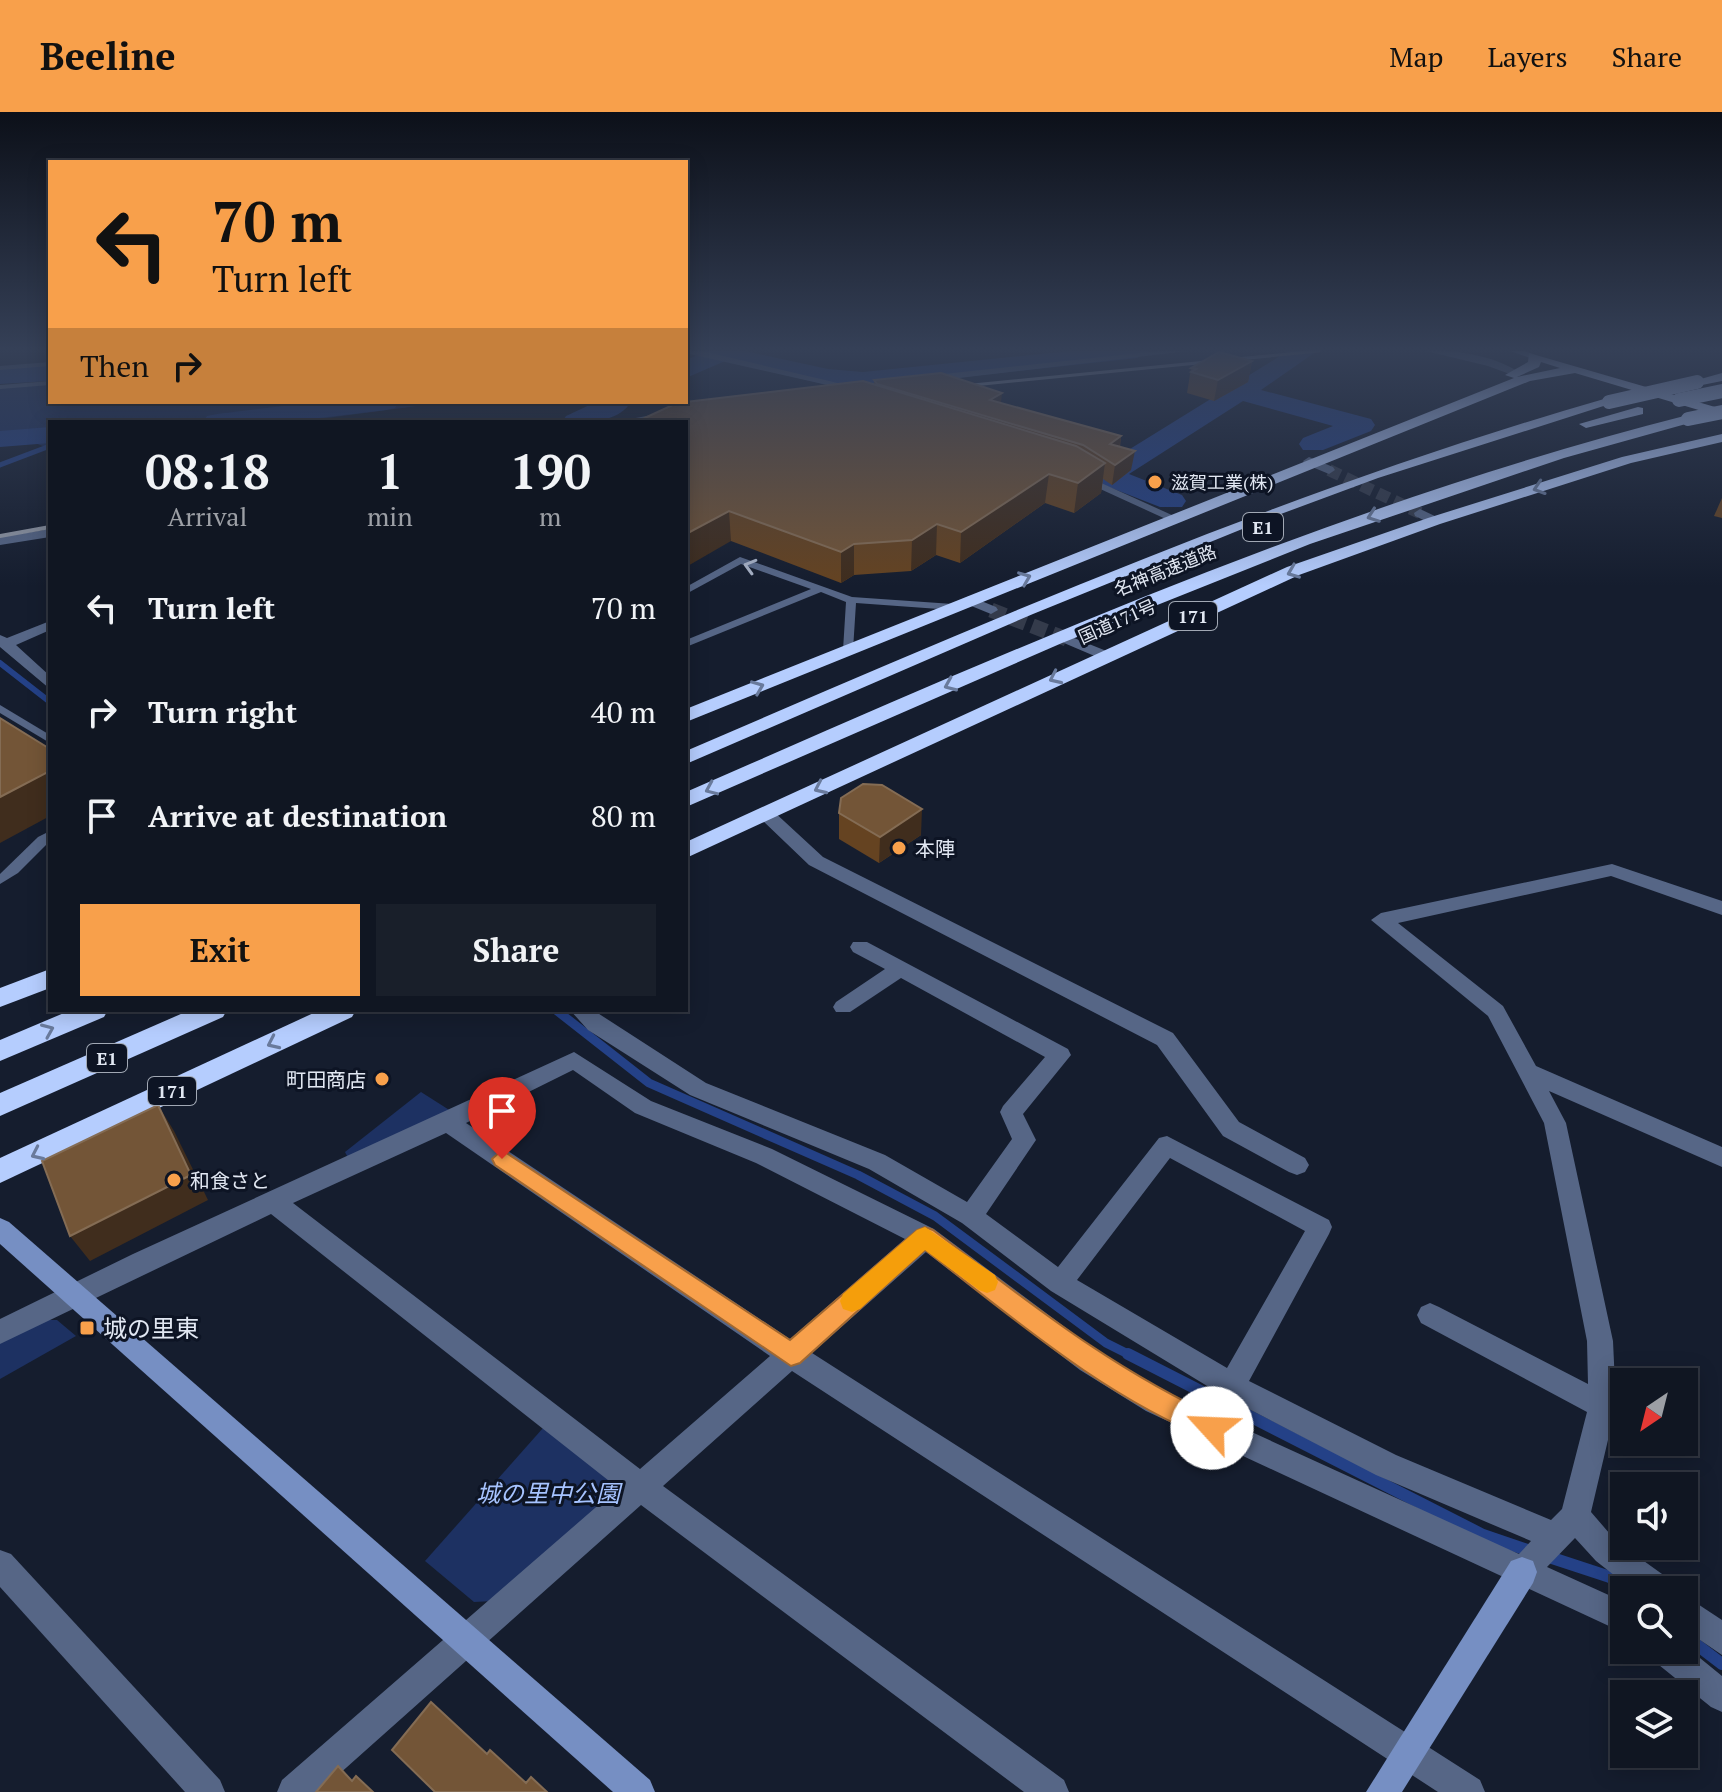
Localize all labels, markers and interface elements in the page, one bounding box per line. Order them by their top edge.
text: Beeline [40,31,176,81]
text: Map [1389,38,1443,75]
text: Layers [1487,38,1568,75]
text: Share [1612,38,1682,75]
text: 70 m [212,184,342,258]
icon: left [80,192,184,296]
text: Turn left [212,255,352,302]
icon: right [165,344,209,388]
text: Then [80,346,149,386]
text: 08:18 [145,439,270,503]
text: 1 [376,439,403,503]
text: 190 [510,439,591,503]
place label: 滋賀工業(株) [1171,470,1273,494]
marker: 滋賀工業(株) [1146,473,1164,491]
one-way arrow [1533,479,1546,495]
text: Arrival [168,499,247,533]
text: min [367,499,413,533]
text: m [539,499,562,533]
one-way arrow [1367,506,1381,522]
road number: E1 [1243,513,1283,541]
street label: 名神高速道路 [1110,539,1220,601]
one-way arrow [744,558,757,575]
one-way arrow [1287,562,1301,579]
one-way arrow [1017,571,1031,587]
icon: left [80,586,124,630]
text: Turn left [148,588,275,628]
text: 70 m [591,588,656,628]
street label: 国道171号 [1074,593,1160,649]
road number: 171 [1169,602,1217,630]
one-way arrow [1049,668,1064,684]
one-way arrow [943,675,958,691]
one-way arrow [750,680,764,696]
icon: right [80,690,124,734]
text: Turn right [148,692,297,732]
text: 40 m [591,692,656,732]
one-way arrow [814,778,828,794]
one-way arrow [705,779,720,795]
icon: arrive [80,794,124,838]
text: Arrive at destination [148,796,447,836]
text: 80 m [591,796,656,836]
place label: 本陣 [915,835,955,862]
marker: 本陣 [890,839,908,857]
button: Exit [80,904,360,996]
button: Share [376,904,656,996]
one-way arrow [40,1024,54,1040]
one-way arrow [266,1033,281,1049]
road number: E1 [87,1044,127,1072]
place label: 町田商店 [286,1066,366,1093]
marker: 町田商店 [373,1070,391,1088]
road number: 171 [148,1077,196,1105]
pin [468,1077,536,1159]
icon: arrive [480,1089,524,1133]
one-way arrow [31,1144,46,1160]
place label: 和食さと [190,1167,270,1194]
marker: 和食さと [165,1171,183,1189]
place label: 城の里東 [103,1312,199,1344]
marker: 城の里東 [78,1319,96,1337]
north arrow [1610,1368,1698,1456]
map controls [1610,1368,1698,1768]
position arrow [1170,1386,1254,1470]
button: sound [1610,1472,1698,1560]
park label: 城の里中公園 [476,1477,623,1509]
button: search [1610,1576,1698,1664]
button: layers [1610,1680,1698,1768]

